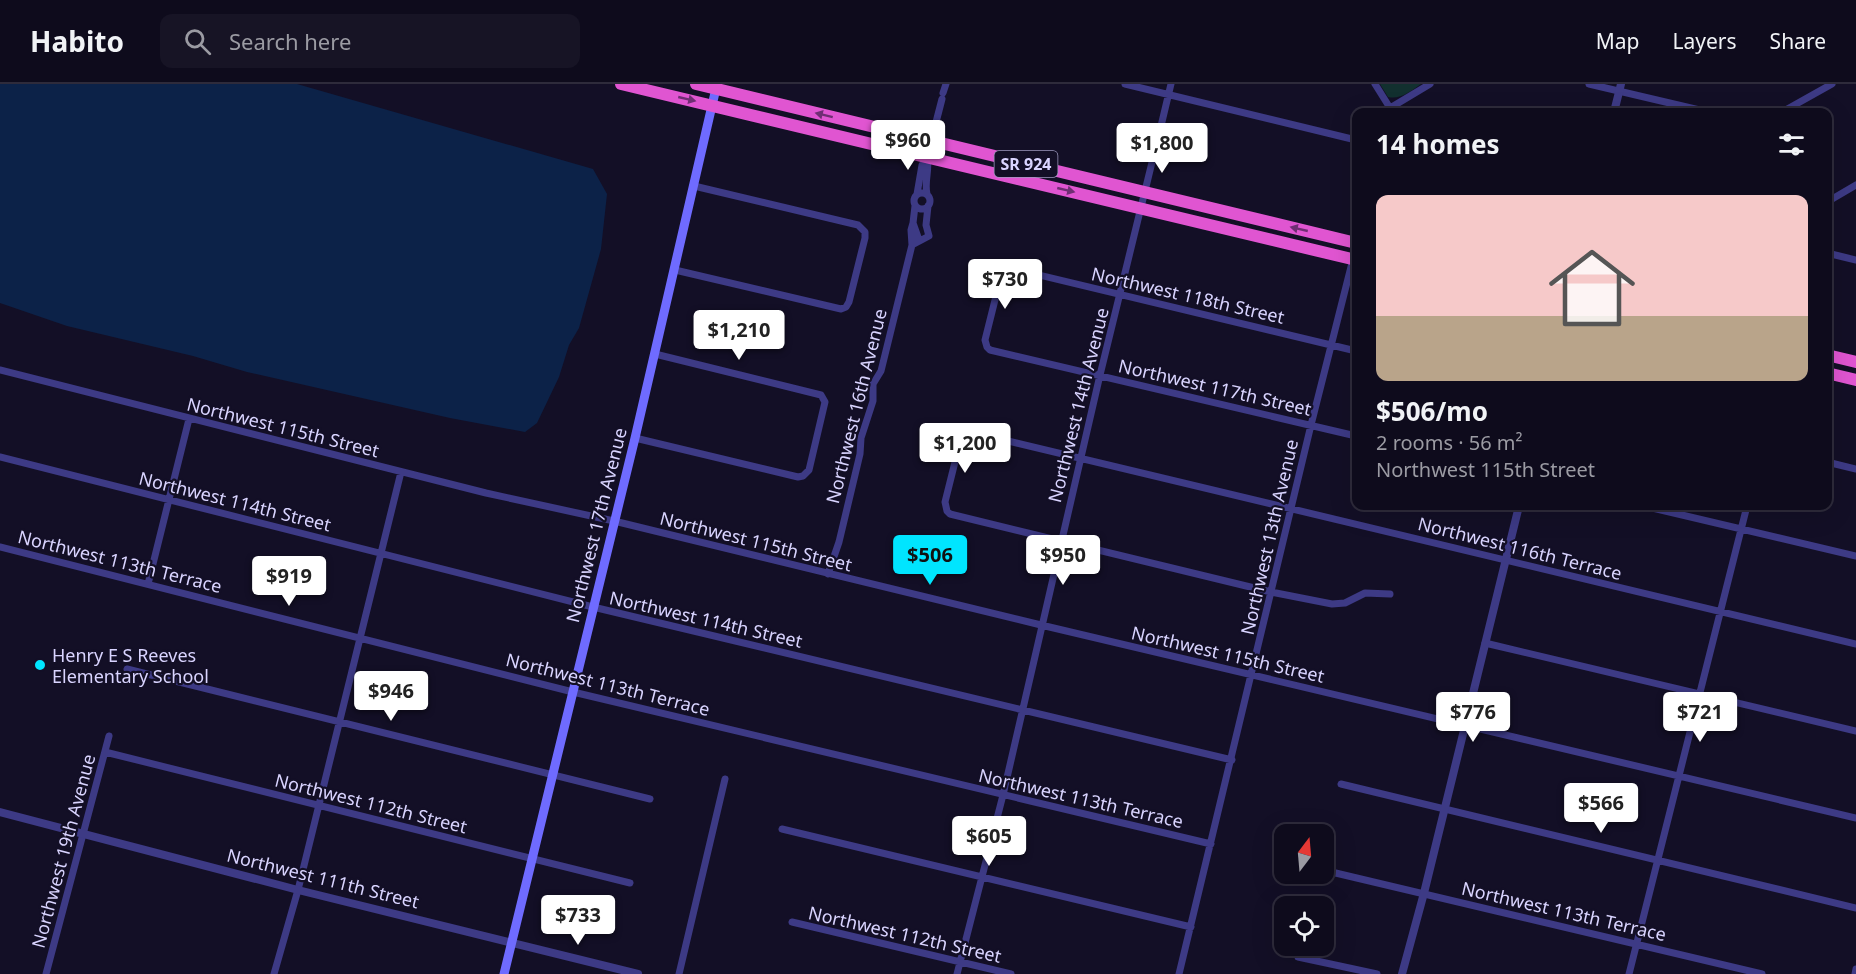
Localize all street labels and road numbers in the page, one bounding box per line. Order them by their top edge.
road number: SR 924 [994,151,1058,177]
street label: Northwest 118th Street [1089,261,1287,329]
street label: Northwest 14th Avenue [1042,305,1114,505]
street label: Northwest 16th Avenue [820,306,892,506]
street label: Northwest 117th Street [1116,353,1314,421]
street label: Northwest 115th Street [184,392,382,463]
street label: Northwest 17th Avenue [560,425,632,625]
street label: Northwest 13th Avenue [1235,437,1303,637]
street label: Northwest 114th Street [136,466,334,537]
street label: Northwest 115th Street [657,506,855,577]
street label: Northwest 116th Terrace [1416,511,1624,585]
street label: Northwest 113th Terrace [16,524,224,598]
street label: Northwest 114th Street [607,585,805,653]
street label: Northwest 115th Street [1129,620,1327,688]
street label: Northwest 113th Terrace [504,647,712,721]
street label: Northwest 19th Avenue [26,751,100,951]
street label: Northwest 113th Terrace [976,763,1186,833]
street label: Northwest 112th Street [272,768,470,839]
street label: Northwest 111th Street [224,843,422,914]
street label: Northwest 113th Terrace [1459,876,1669,946]
street label: Northwest 112th Street [806,900,1004,968]

